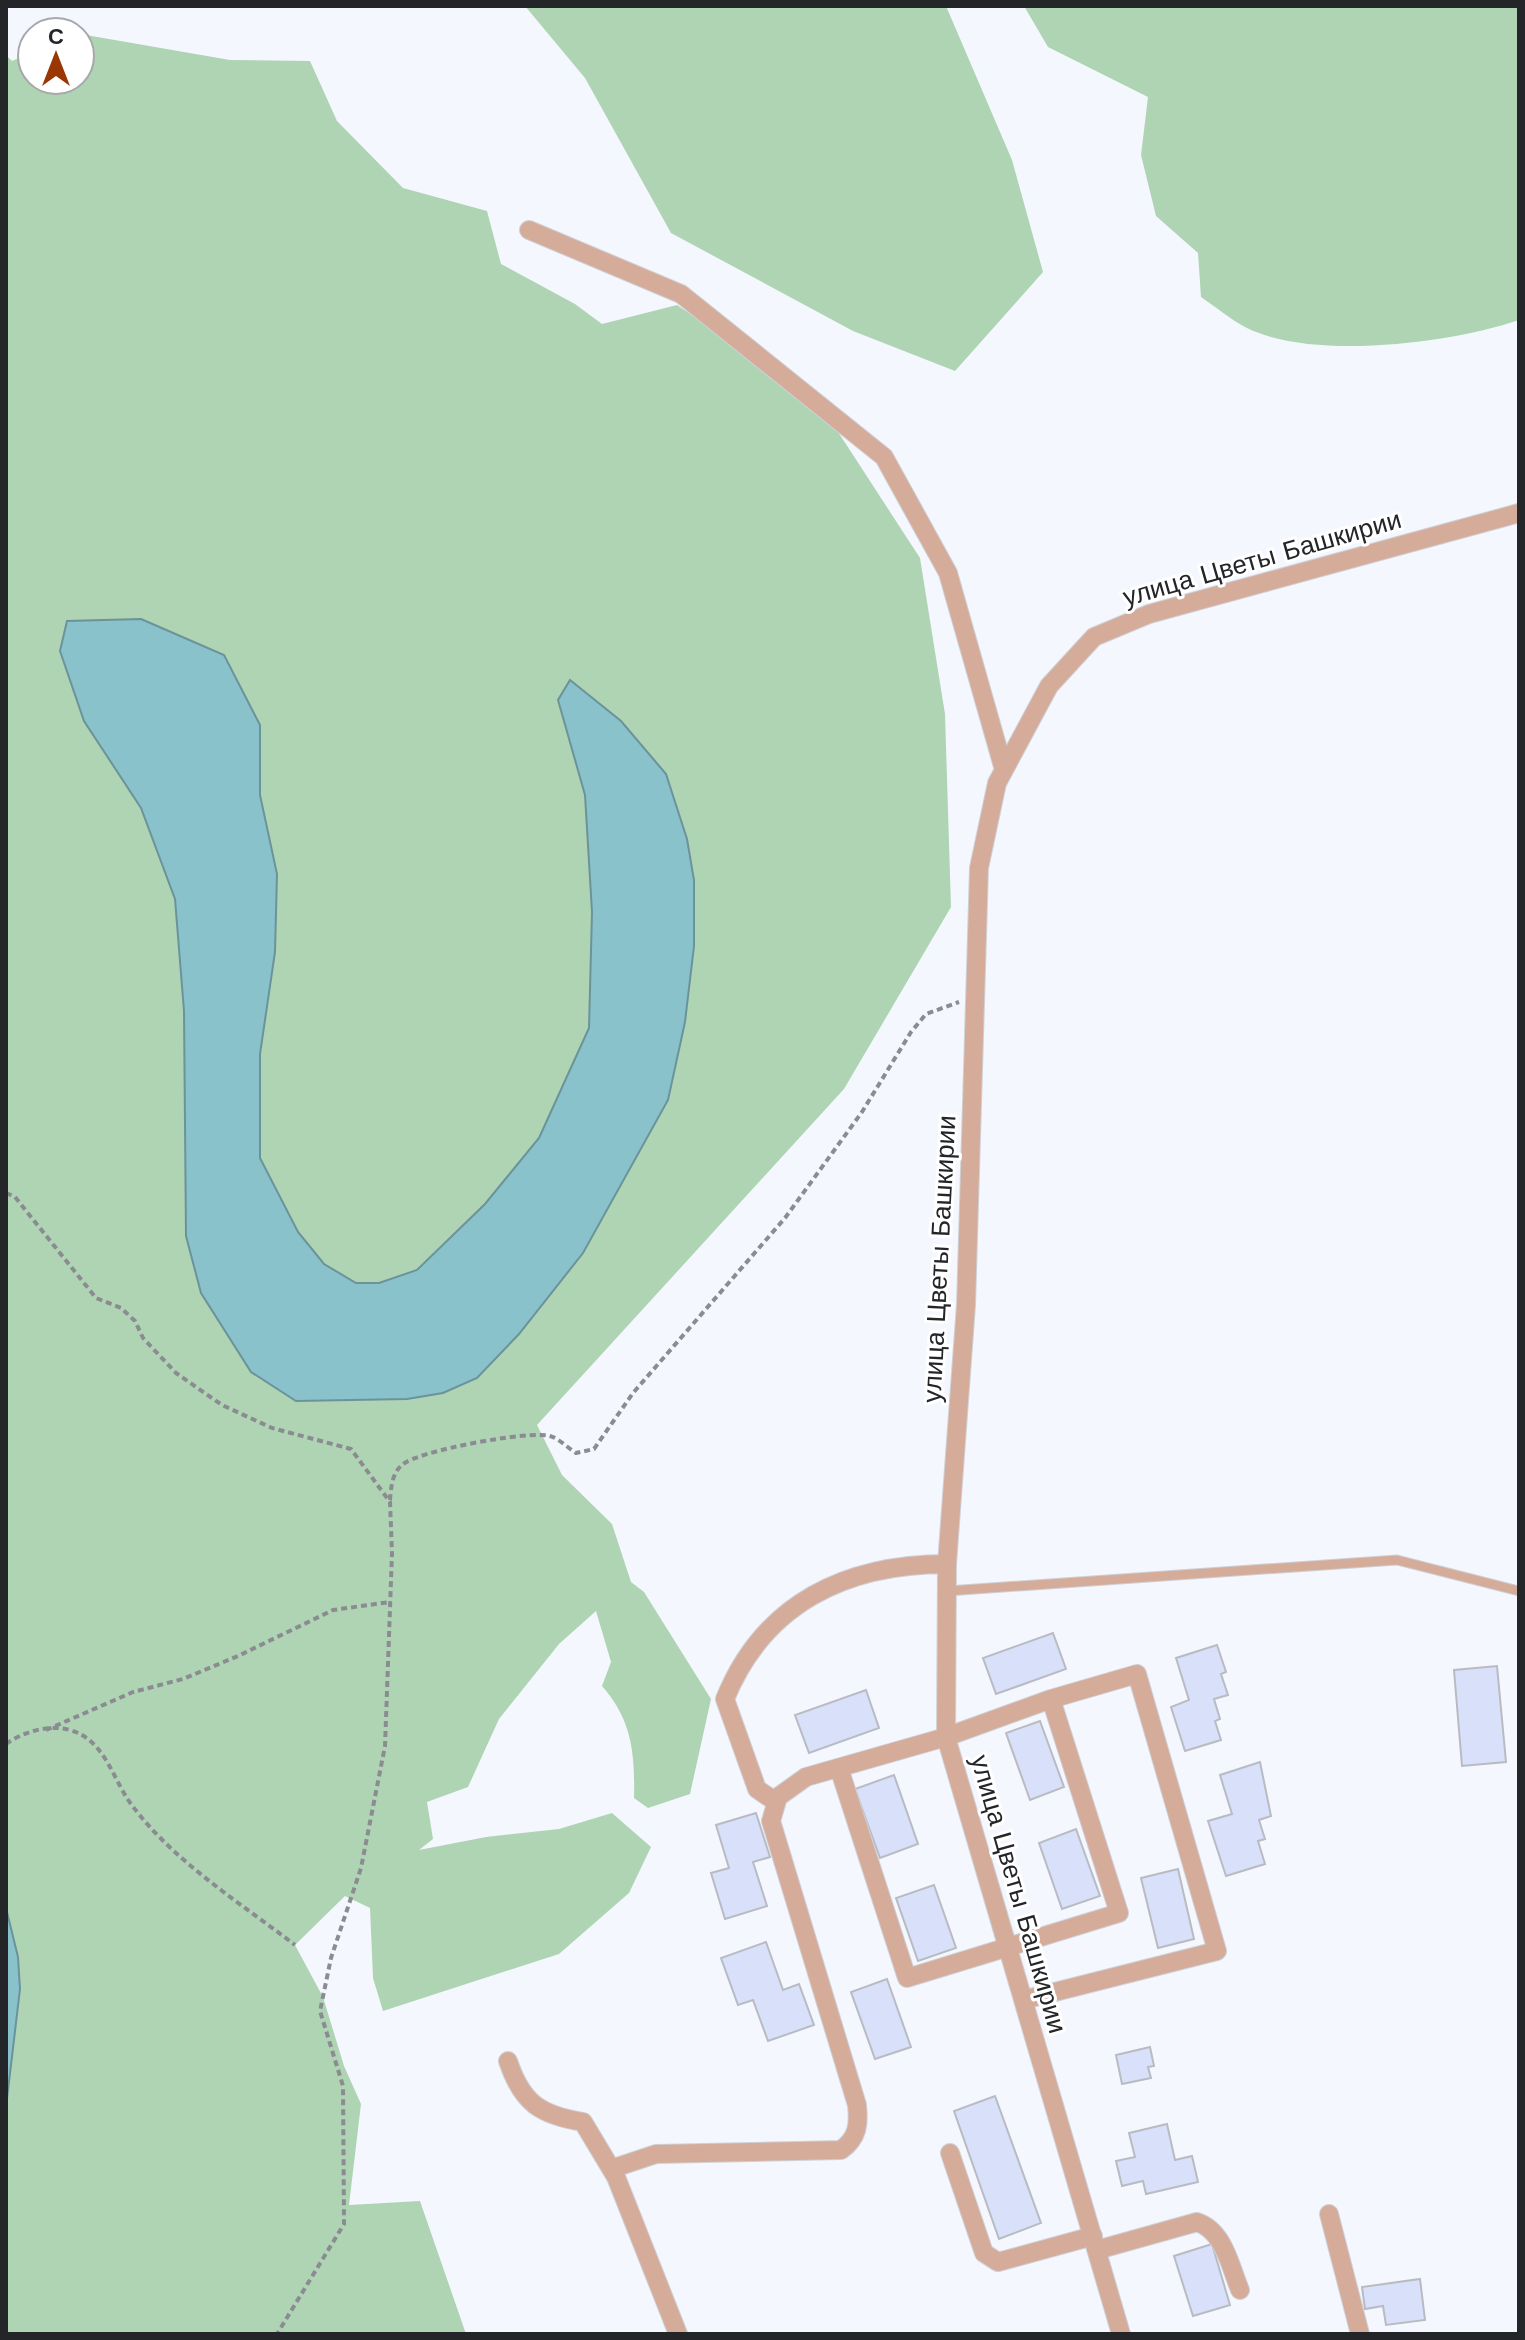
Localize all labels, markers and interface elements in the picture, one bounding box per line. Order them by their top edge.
north arrow [16,16,96,96]
text: С [48,24,64,49]
street label: улица Цветы Башкирии [1119,504,1405,612]
street label: улица Цветы Башкирии [916,1114,962,1404]
street label: улица Цветы Башкирии [965,1751,1073,2037]

